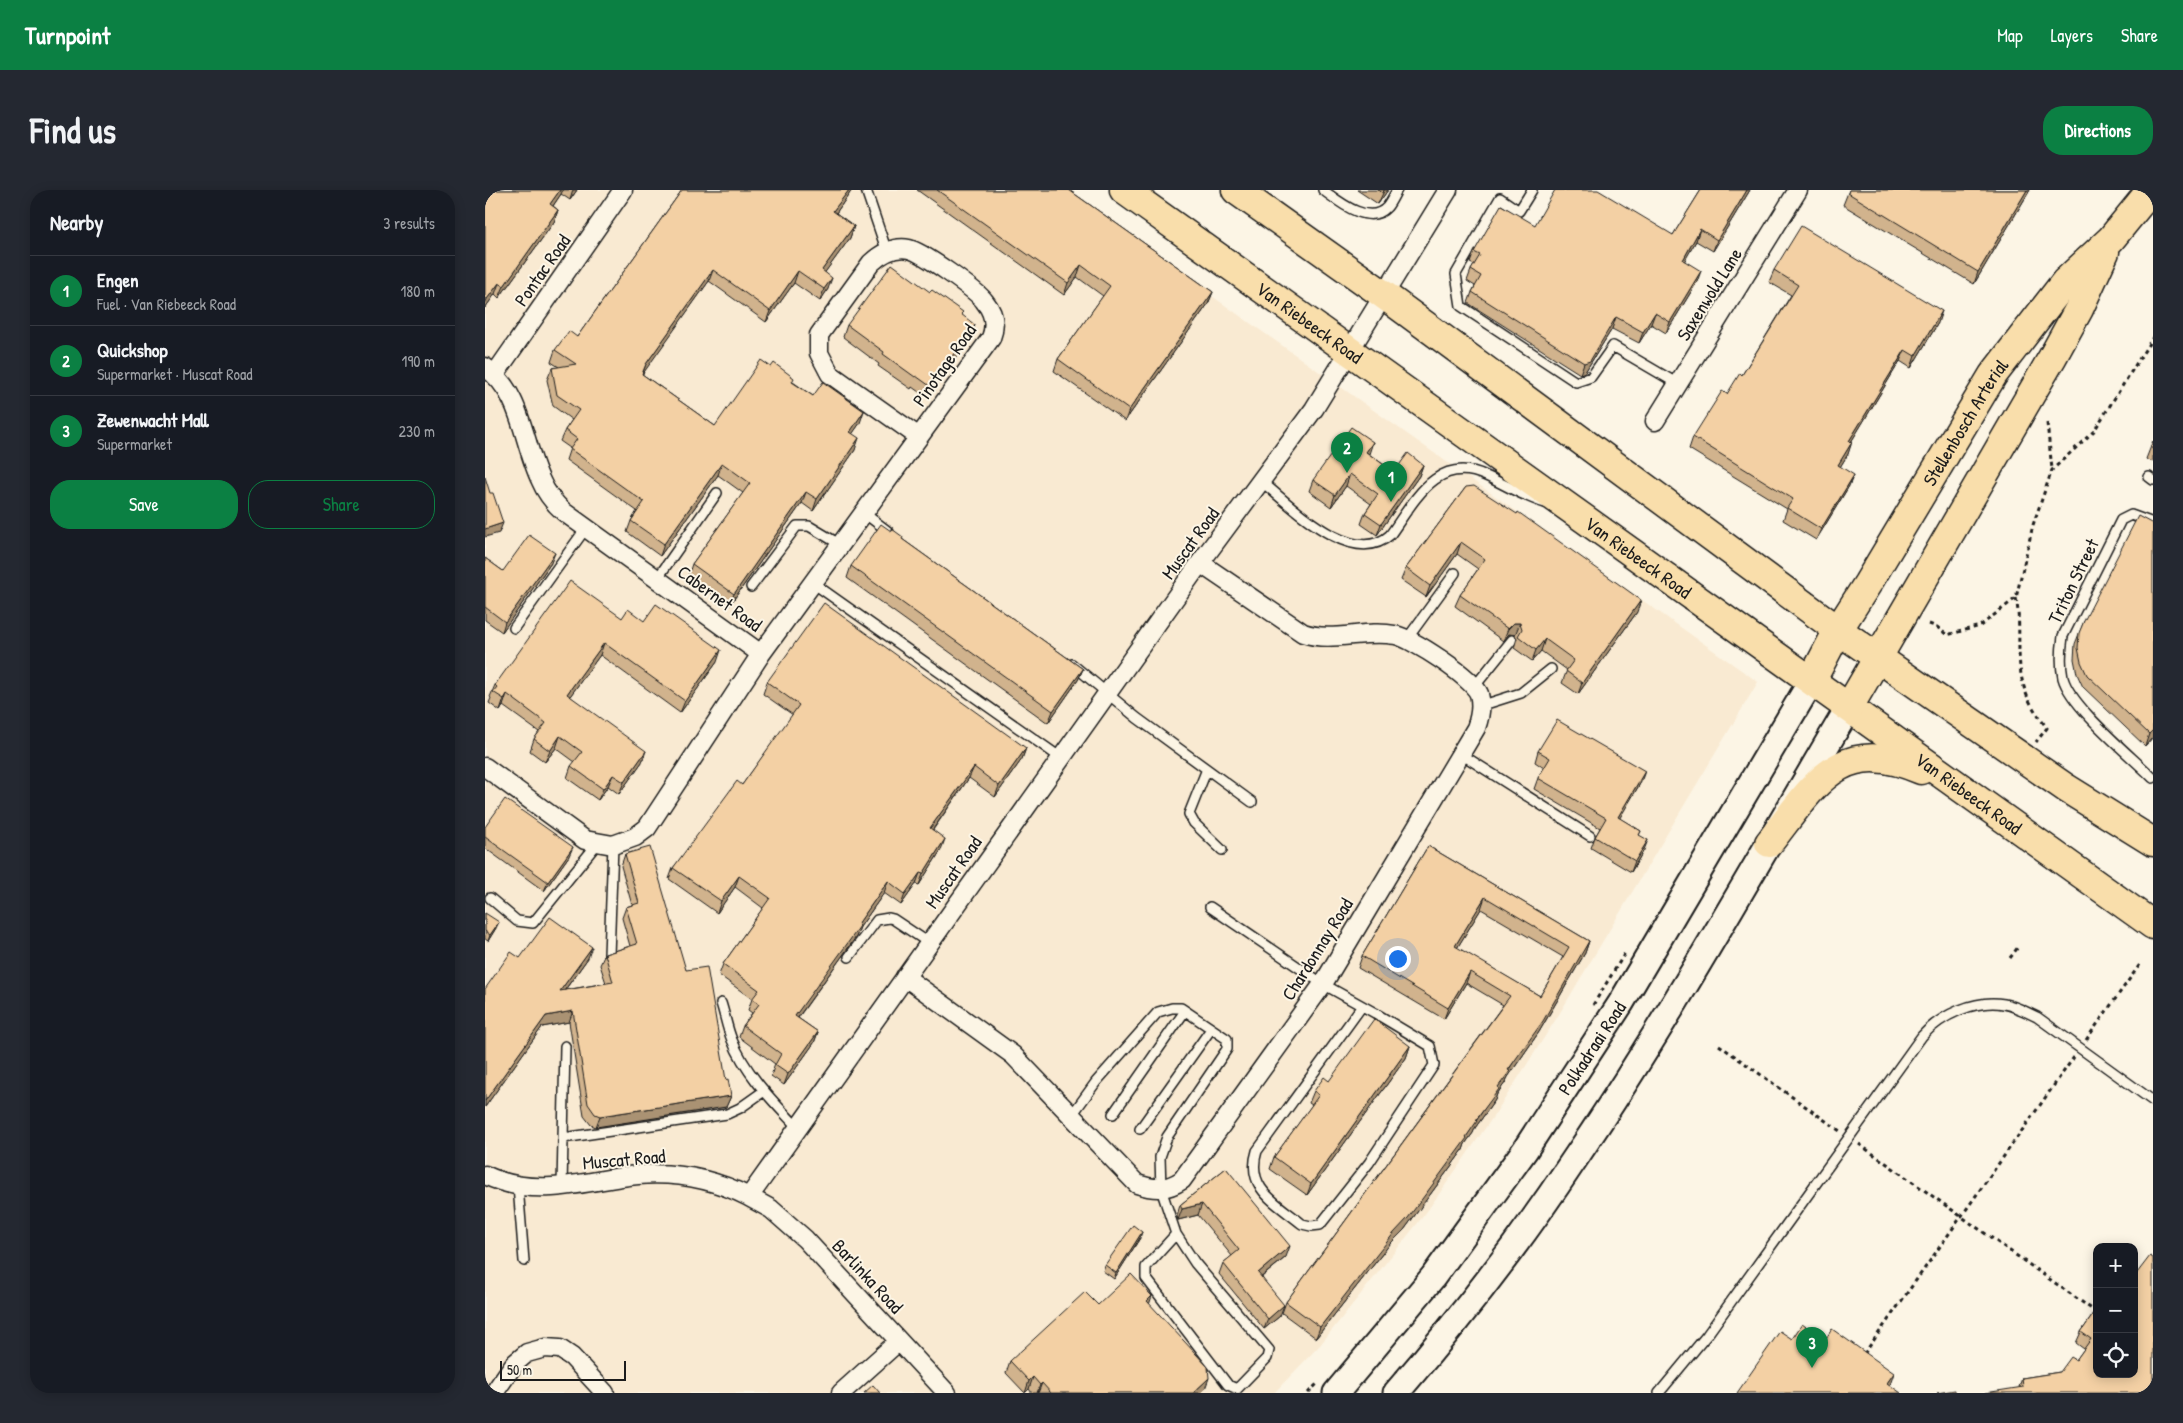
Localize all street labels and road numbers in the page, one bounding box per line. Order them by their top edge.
street label: Pontac Road [508,228,577,311]
street label: Saxenwold Lane [1670,242,1748,345]
street label: Van Riebeeck Road [1251,276,1369,370]
street label: Pinotage Road [906,318,982,411]
street label: Stellenbosch Arterial [1916,352,2015,491]
street label: Muscat Road [1155,501,1225,584]
street label: Van Riebeeck Road [1580,510,1697,605]
street label: Triton Street [2041,534,2105,628]
street label: Cabernet Road [672,558,768,638]
street label: Van Riebeeck Road [1910,746,2028,841]
street label: Muscat Road [919,830,988,913]
street label: Chardonnay Road [1275,892,1359,1005]
street label: Polkadraai Road [1552,996,1632,1100]
street label: Muscat Road [581,1142,667,1176]
street label: Barlinka Road [827,1233,910,1319]

